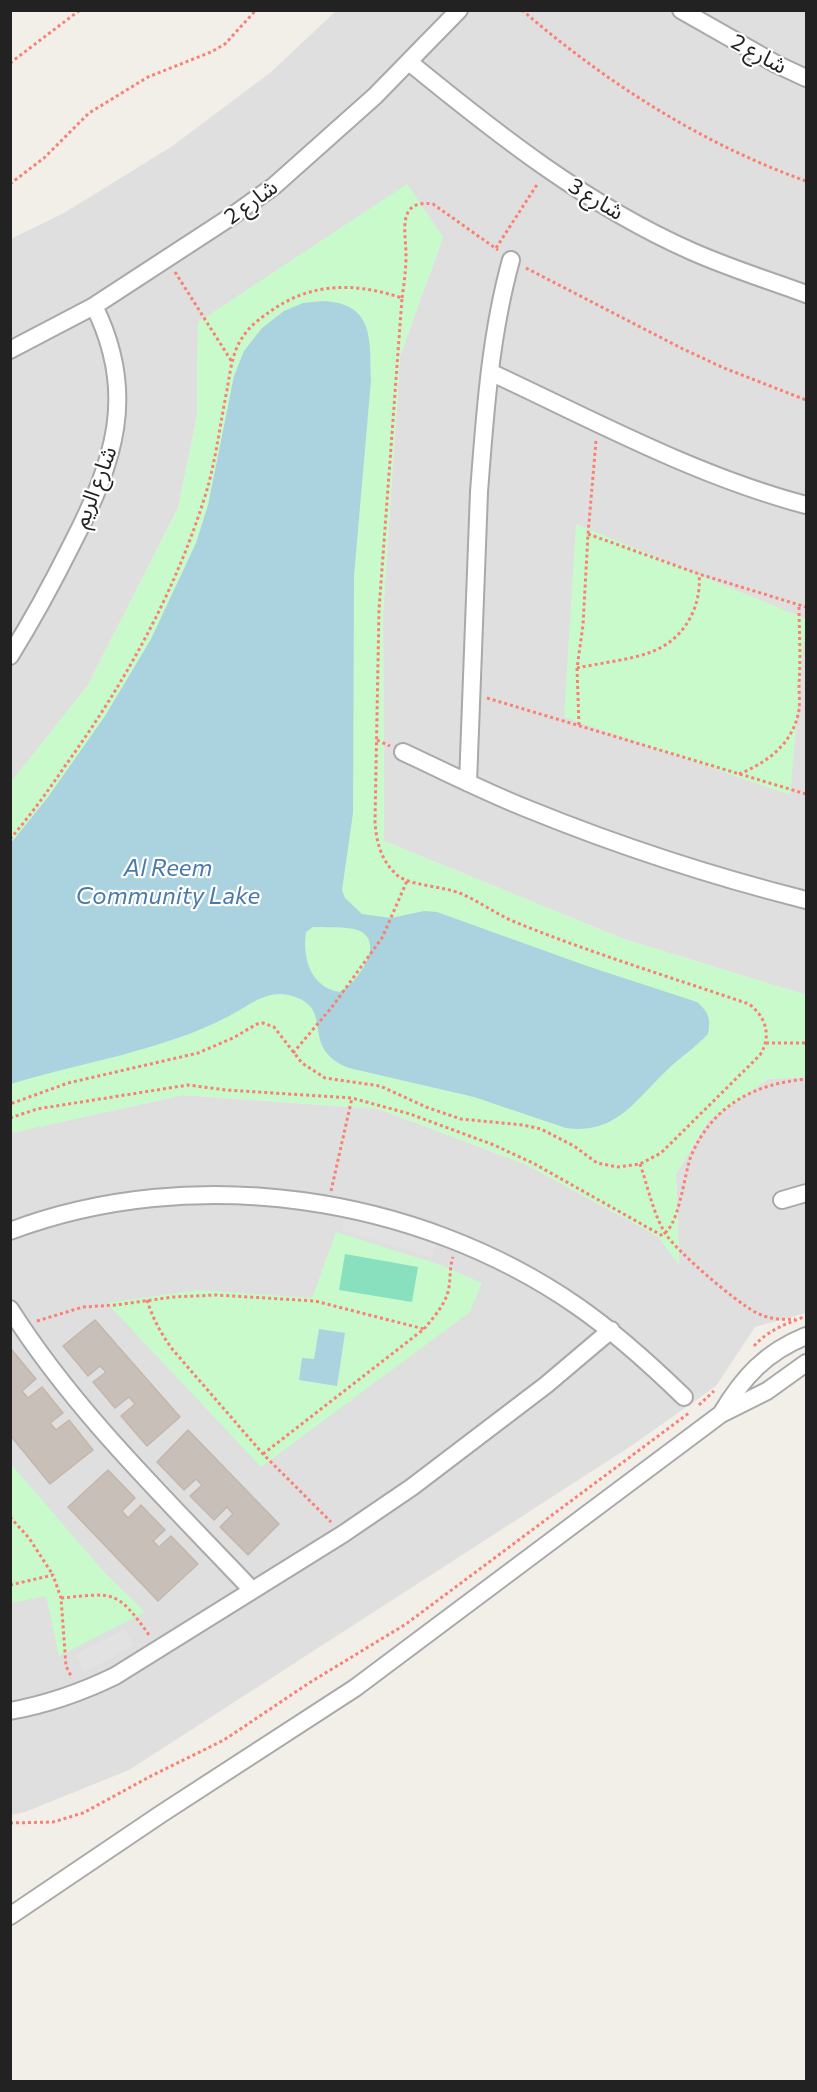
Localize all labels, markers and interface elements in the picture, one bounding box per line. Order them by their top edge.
street label: شارع 2 [727,28,791,80]
street label: شارع 3 [564,172,628,226]
street label: شارع 2 [219,174,283,230]
street label: شارع الريم [67,443,123,531]
water label: Al Reem Community Lake [76,854,260,910]

